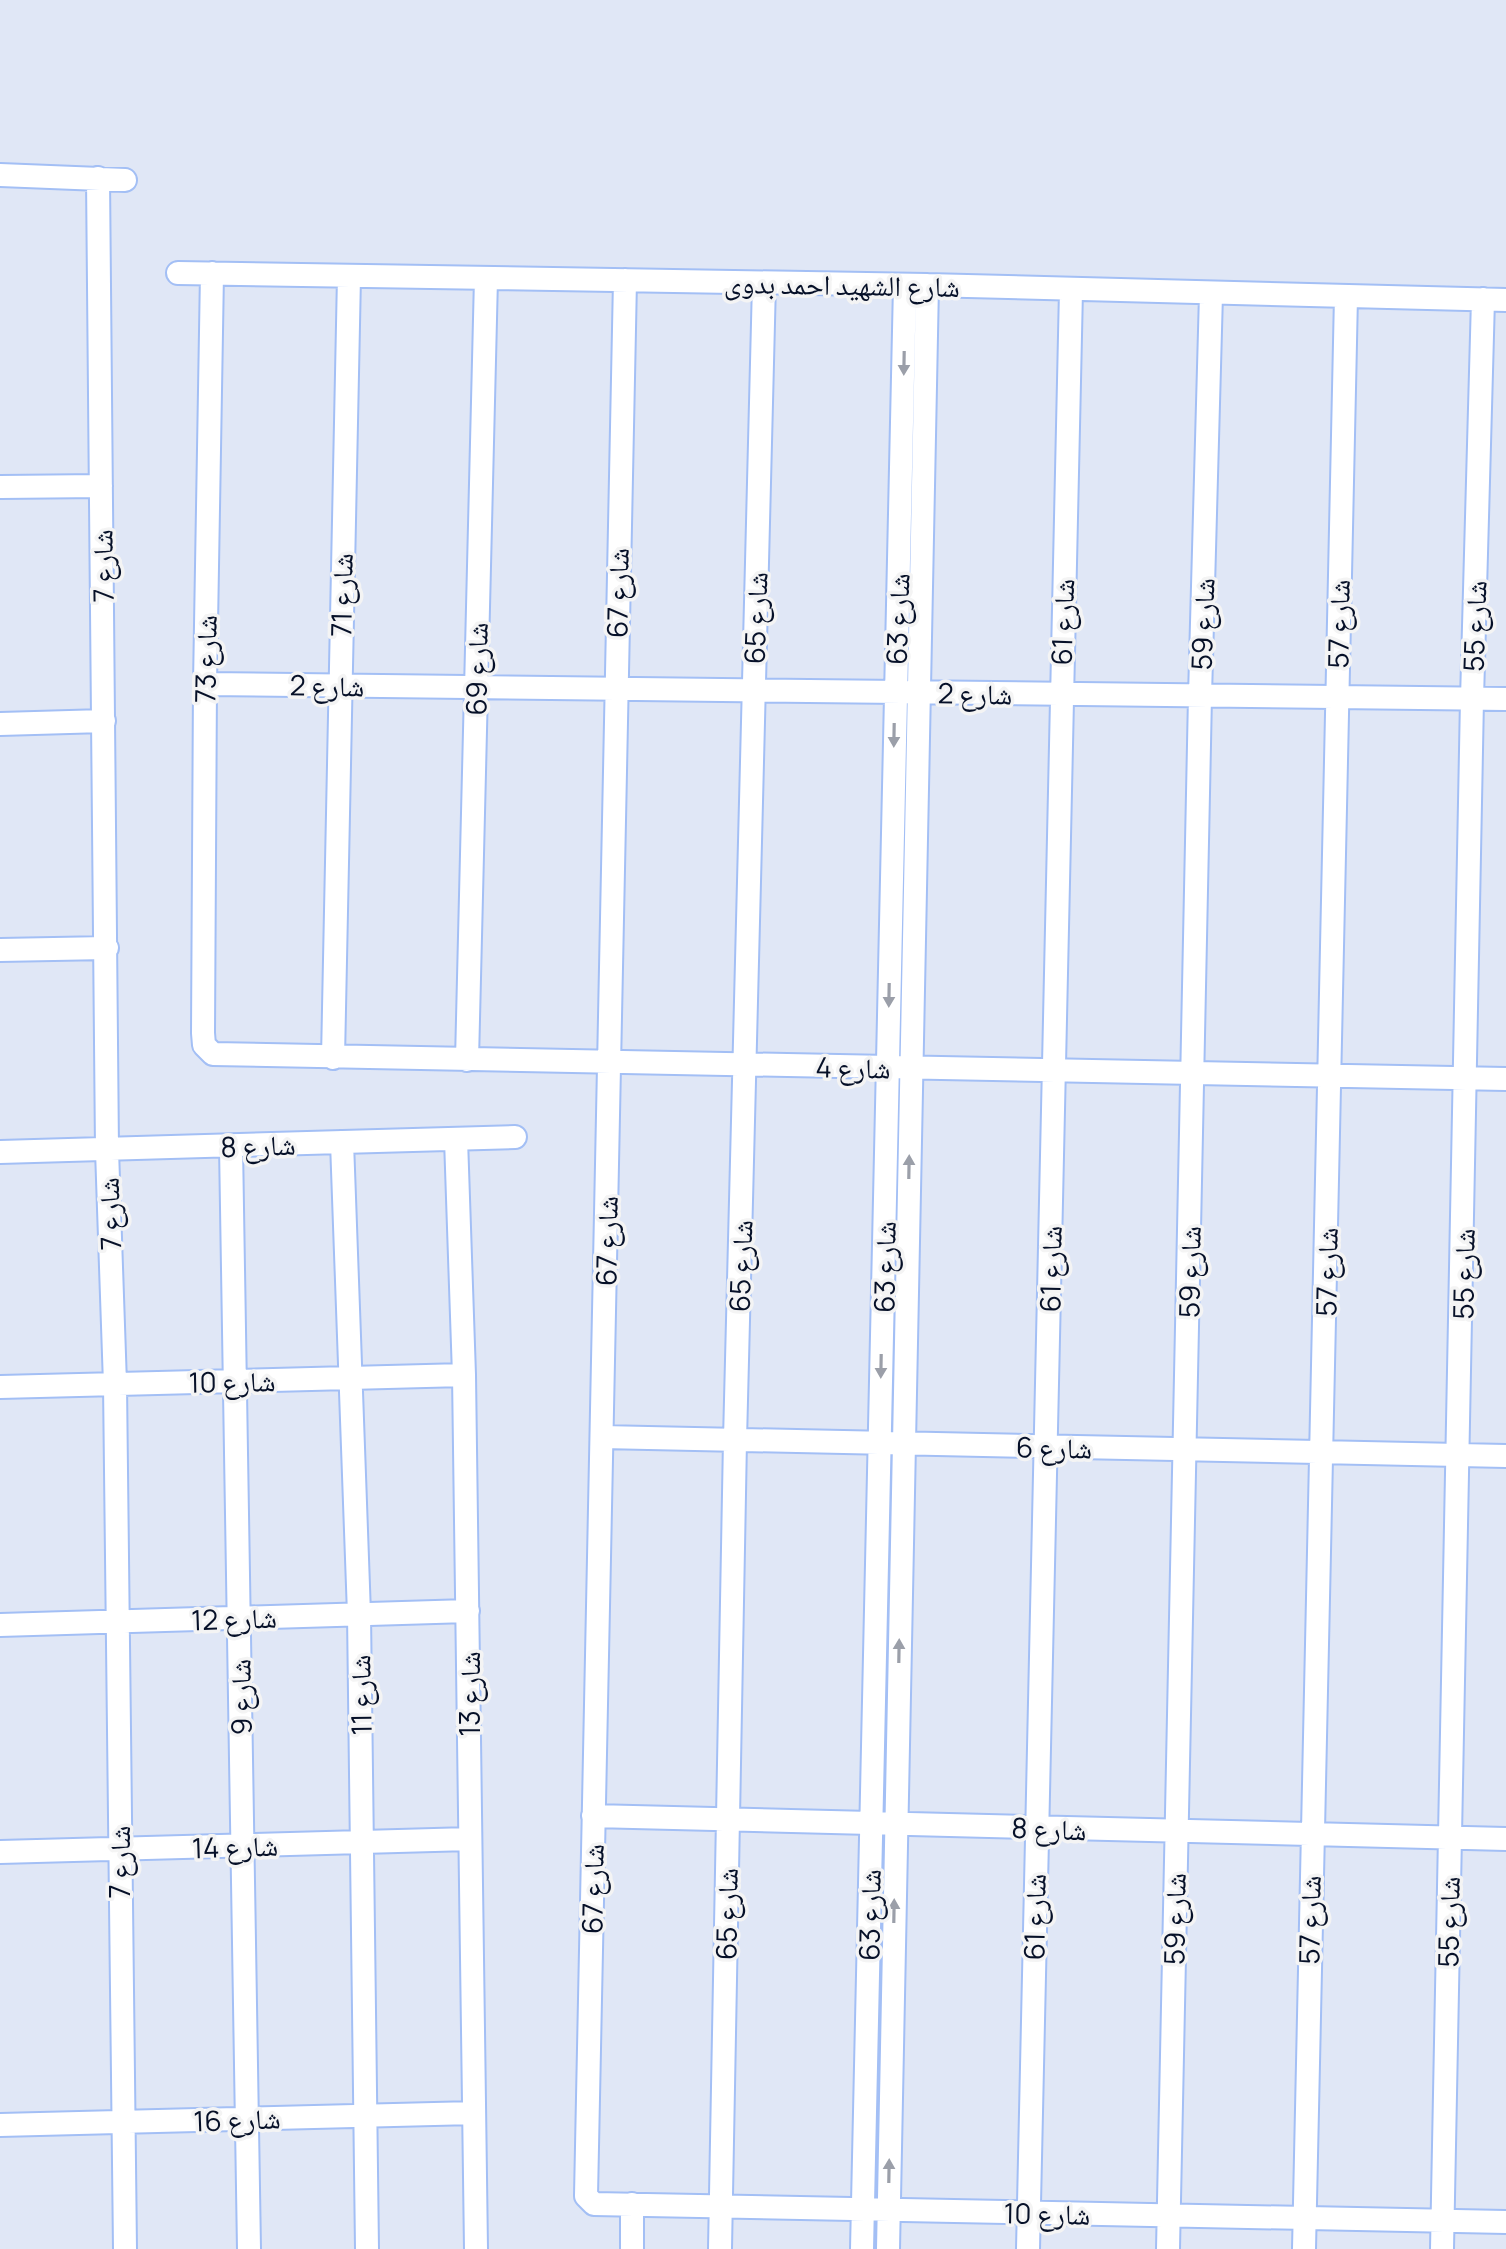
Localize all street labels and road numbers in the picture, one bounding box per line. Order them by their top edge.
street label: شارع الشهيد احمد بدوى [724,263,960,305]
street label: شارع 7 [82,529,122,603]
street label: شارع 67 [597,548,637,638]
street label: شارع 71 [321,553,361,637]
street label: شارع 65 [734,571,776,665]
street label: شارع 63 [876,573,918,665]
street label: شارع 59 [1181,577,1223,671]
street label: شارع 61 [1041,578,1083,666]
street label: شارع 57 [1318,579,1358,669]
street label: شارع 55 [1453,580,1495,672]
street label: شارع 73 [185,614,225,704]
street label: شارع 69 [456,622,496,716]
street label: شارع 2 [289,665,365,705]
street label: شارع 2 [937,673,1013,713]
street label: شارع 4 [815,1047,891,1087]
street label: شارع 8 [220,1125,296,1165]
street label: شارع 7 [89,1177,129,1251]
street label: شارع 67 [586,1196,626,1286]
street label: شارع 65 [719,1219,761,1313]
street label: شارع 63 [864,1221,904,1313]
street label: شارع 61 [1030,1225,1070,1313]
street label: شارع 59 [1169,1225,1209,1319]
street label: شارع 57 [1306,1227,1346,1317]
street label: شارع 55 [1443,1228,1483,1320]
street label: شارع 10 [188,1361,276,1401]
street label: شارع 6 [1016,1427,1092,1467]
street label: شارع 12 [190,1598,278,1638]
street label: شارع 13 [450,1651,488,1737]
street label: شارع 11 [340,1654,380,1736]
street label: شارع 9 [220,1659,260,1735]
street label: شارع 8 [1011,1808,1087,1848]
street label: شارع 7 [100,1826,138,1898]
street label: شارع 14 [191,1826,279,1866]
street label: شارع 67 [572,1844,612,1934]
street label: شارع 65 [706,1867,746,1961]
street label: شارع 63 [849,1869,889,1961]
street label: شارع 59 [1154,1872,1194,1966]
street label: شارع 61 [1014,1873,1054,1961]
street label: شارع 57 [1289,1875,1329,1965]
street label: شارع 55 [1428,1876,1468,1968]
street label: شارع 16 [193,2098,281,2140]
street label: شارع 10 [1003,2193,1091,2233]

